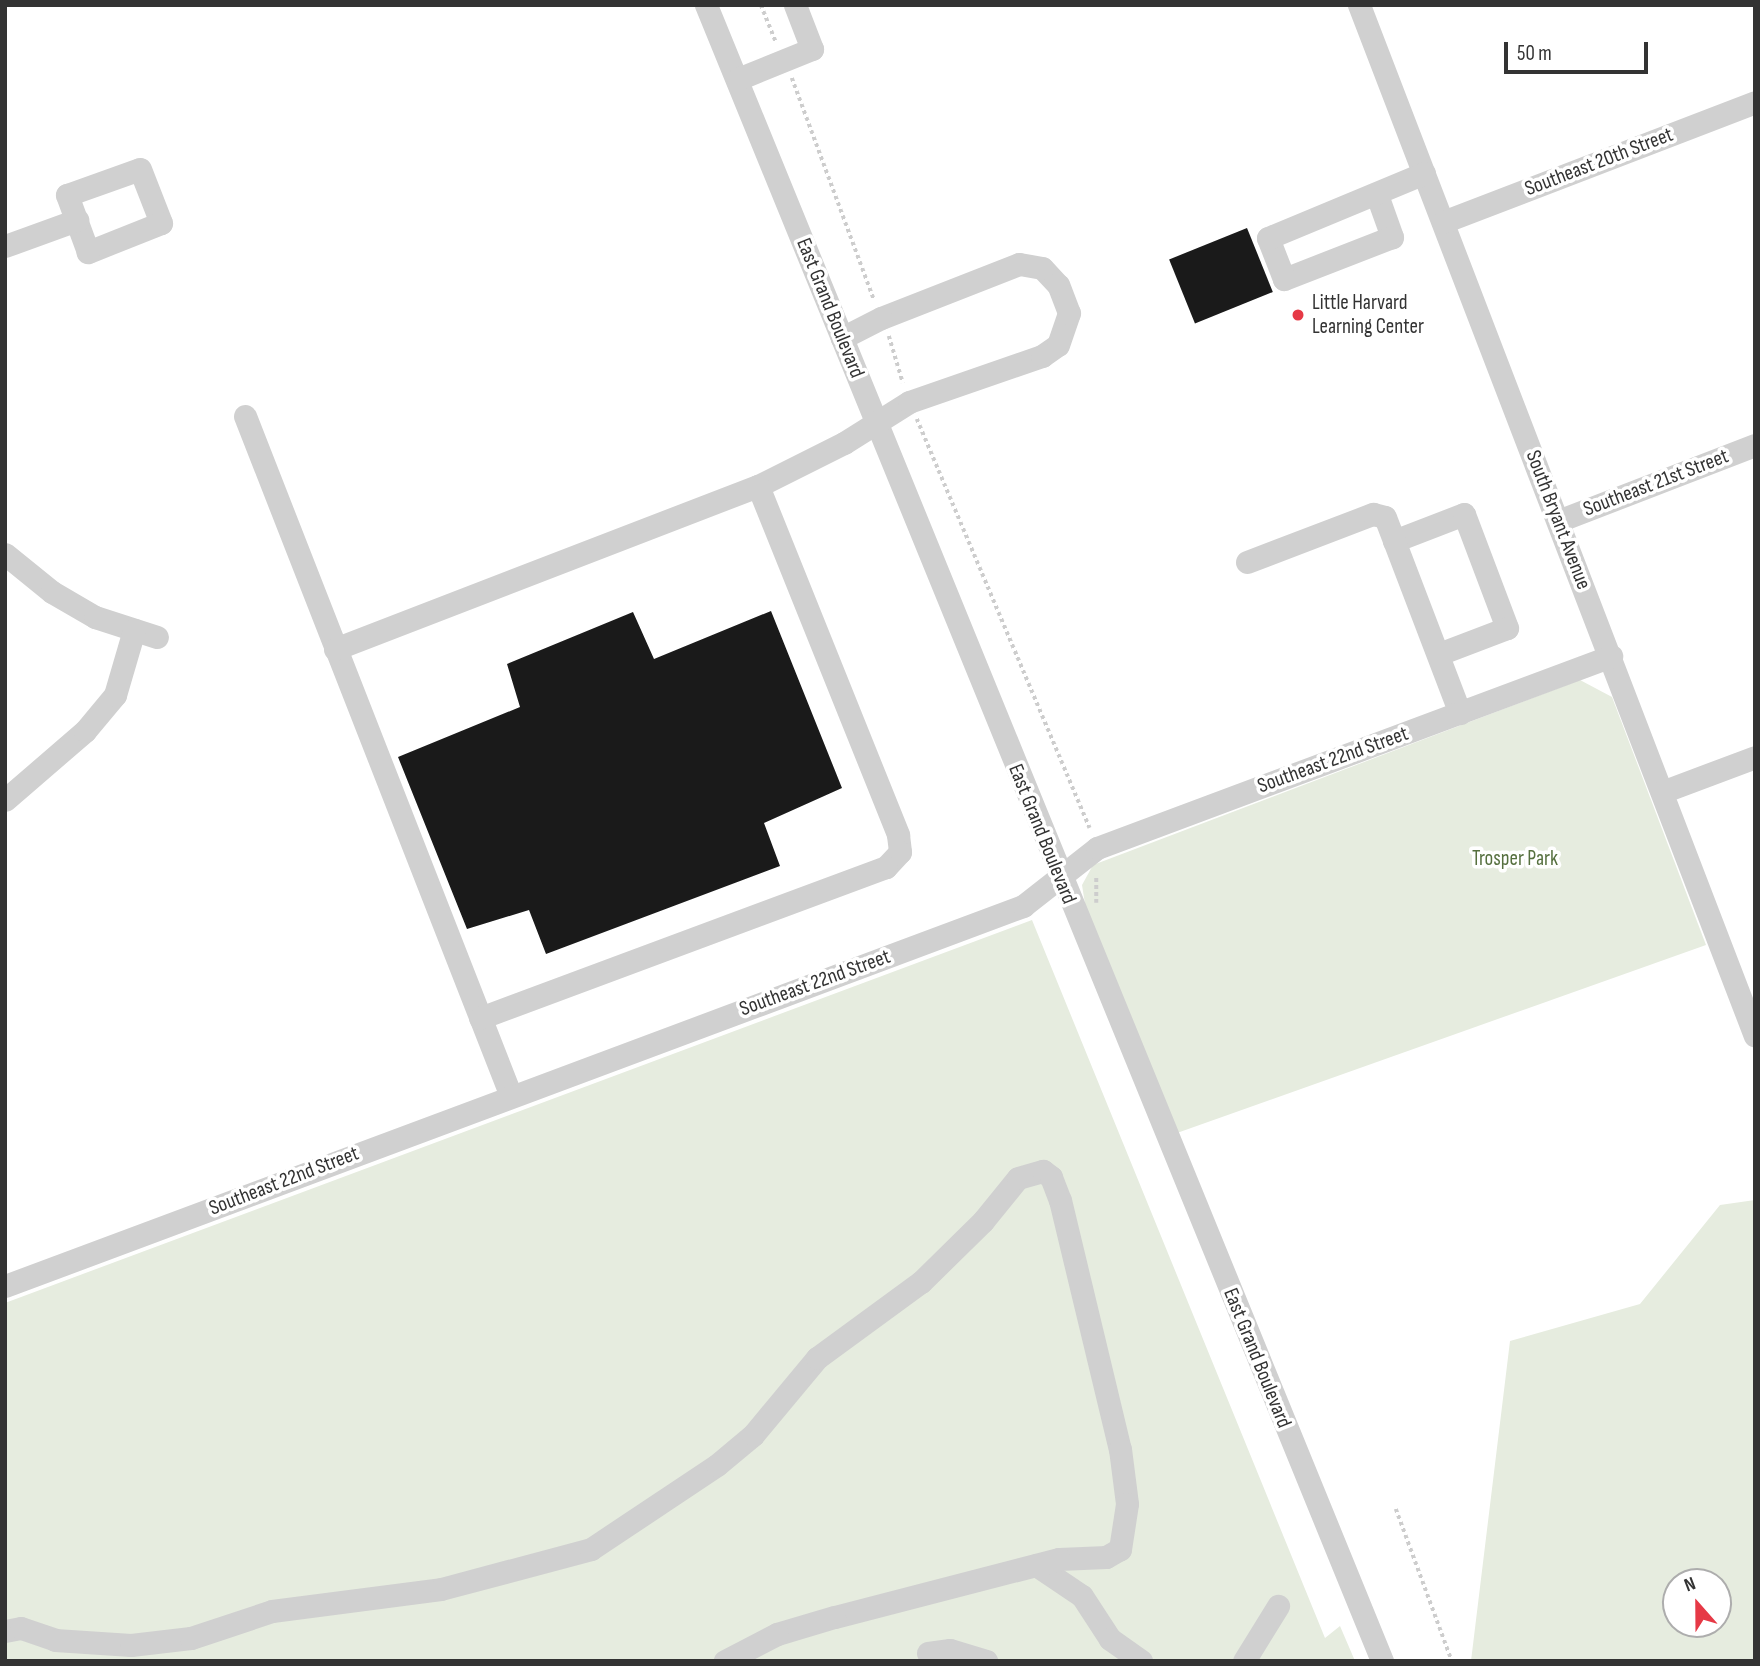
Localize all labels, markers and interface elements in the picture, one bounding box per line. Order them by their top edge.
scale bar [1508,28,1652,72]
text: 50 m [1517,41,1552,66]
street label: Southeast 20th Street [1521,122,1677,202]
street label: East Grand Boulevard [791,234,869,382]
place label: Little Harvard Learning Center [1312,290,1424,340]
marker: Little Harvard Learning Center [1290,307,1306,323]
street label: Southeast 21st Street [1580,444,1732,522]
street label: South Bryant Avenue [1520,447,1596,593]
street label: Southeast 22nd Street [1254,721,1412,799]
street label: East Grand Boulevard [1003,760,1081,908]
park label: Trosper Park [1472,846,1558,872]
street label: Southeast 22nd Street [736,944,894,1022]
street label: Southeast 22nd Street [206,1141,362,1221]
street label: East Grand Boulevard [1218,1284,1296,1432]
north arrow [1662,1568,1732,1638]
text: N [1681,1572,1699,1597]

